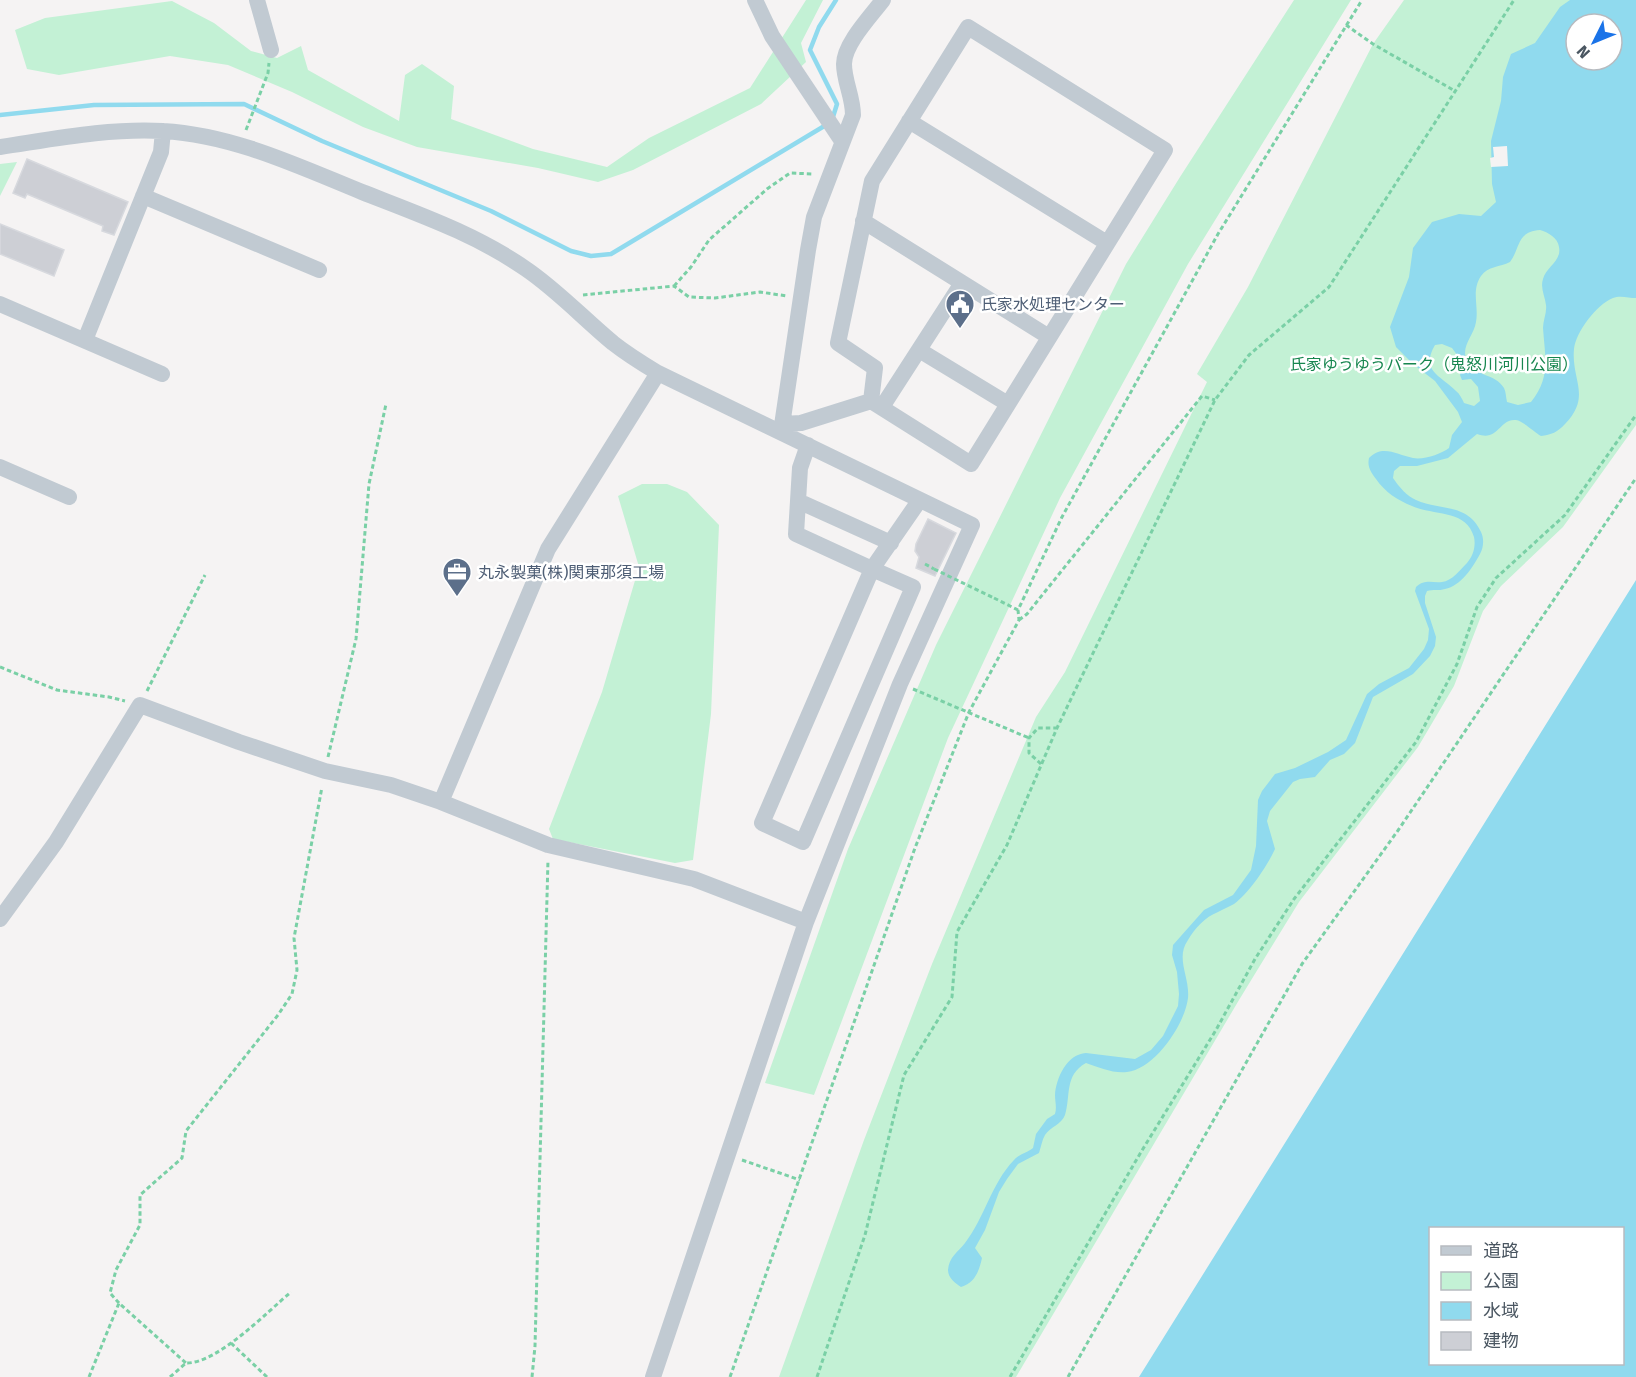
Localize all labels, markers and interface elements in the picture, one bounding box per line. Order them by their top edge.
north arrow [1564,12,1624,72]
text: N [1573,42,1594,62]
public building icon: 氏家水処理センター [944,288,976,330]
place label: 氏家水処理センター [981,295,1125,314]
park label: 氏家ゆうゆうパーク（鬼怒川河川公園） [1290,355,1578,374]
office icon: 丸永製菓(株)関東那須工場 [441,556,473,598]
place label: 丸永製菓(株)関東那須工場 [478,563,664,582]
legend [1429,1227,1624,1365]
text: 道路 [1483,1240,1519,1262]
text: 公園 [1483,1270,1519,1292]
text: 水域 [1483,1300,1519,1322]
text: 建物 [1483,1330,1519,1352]

